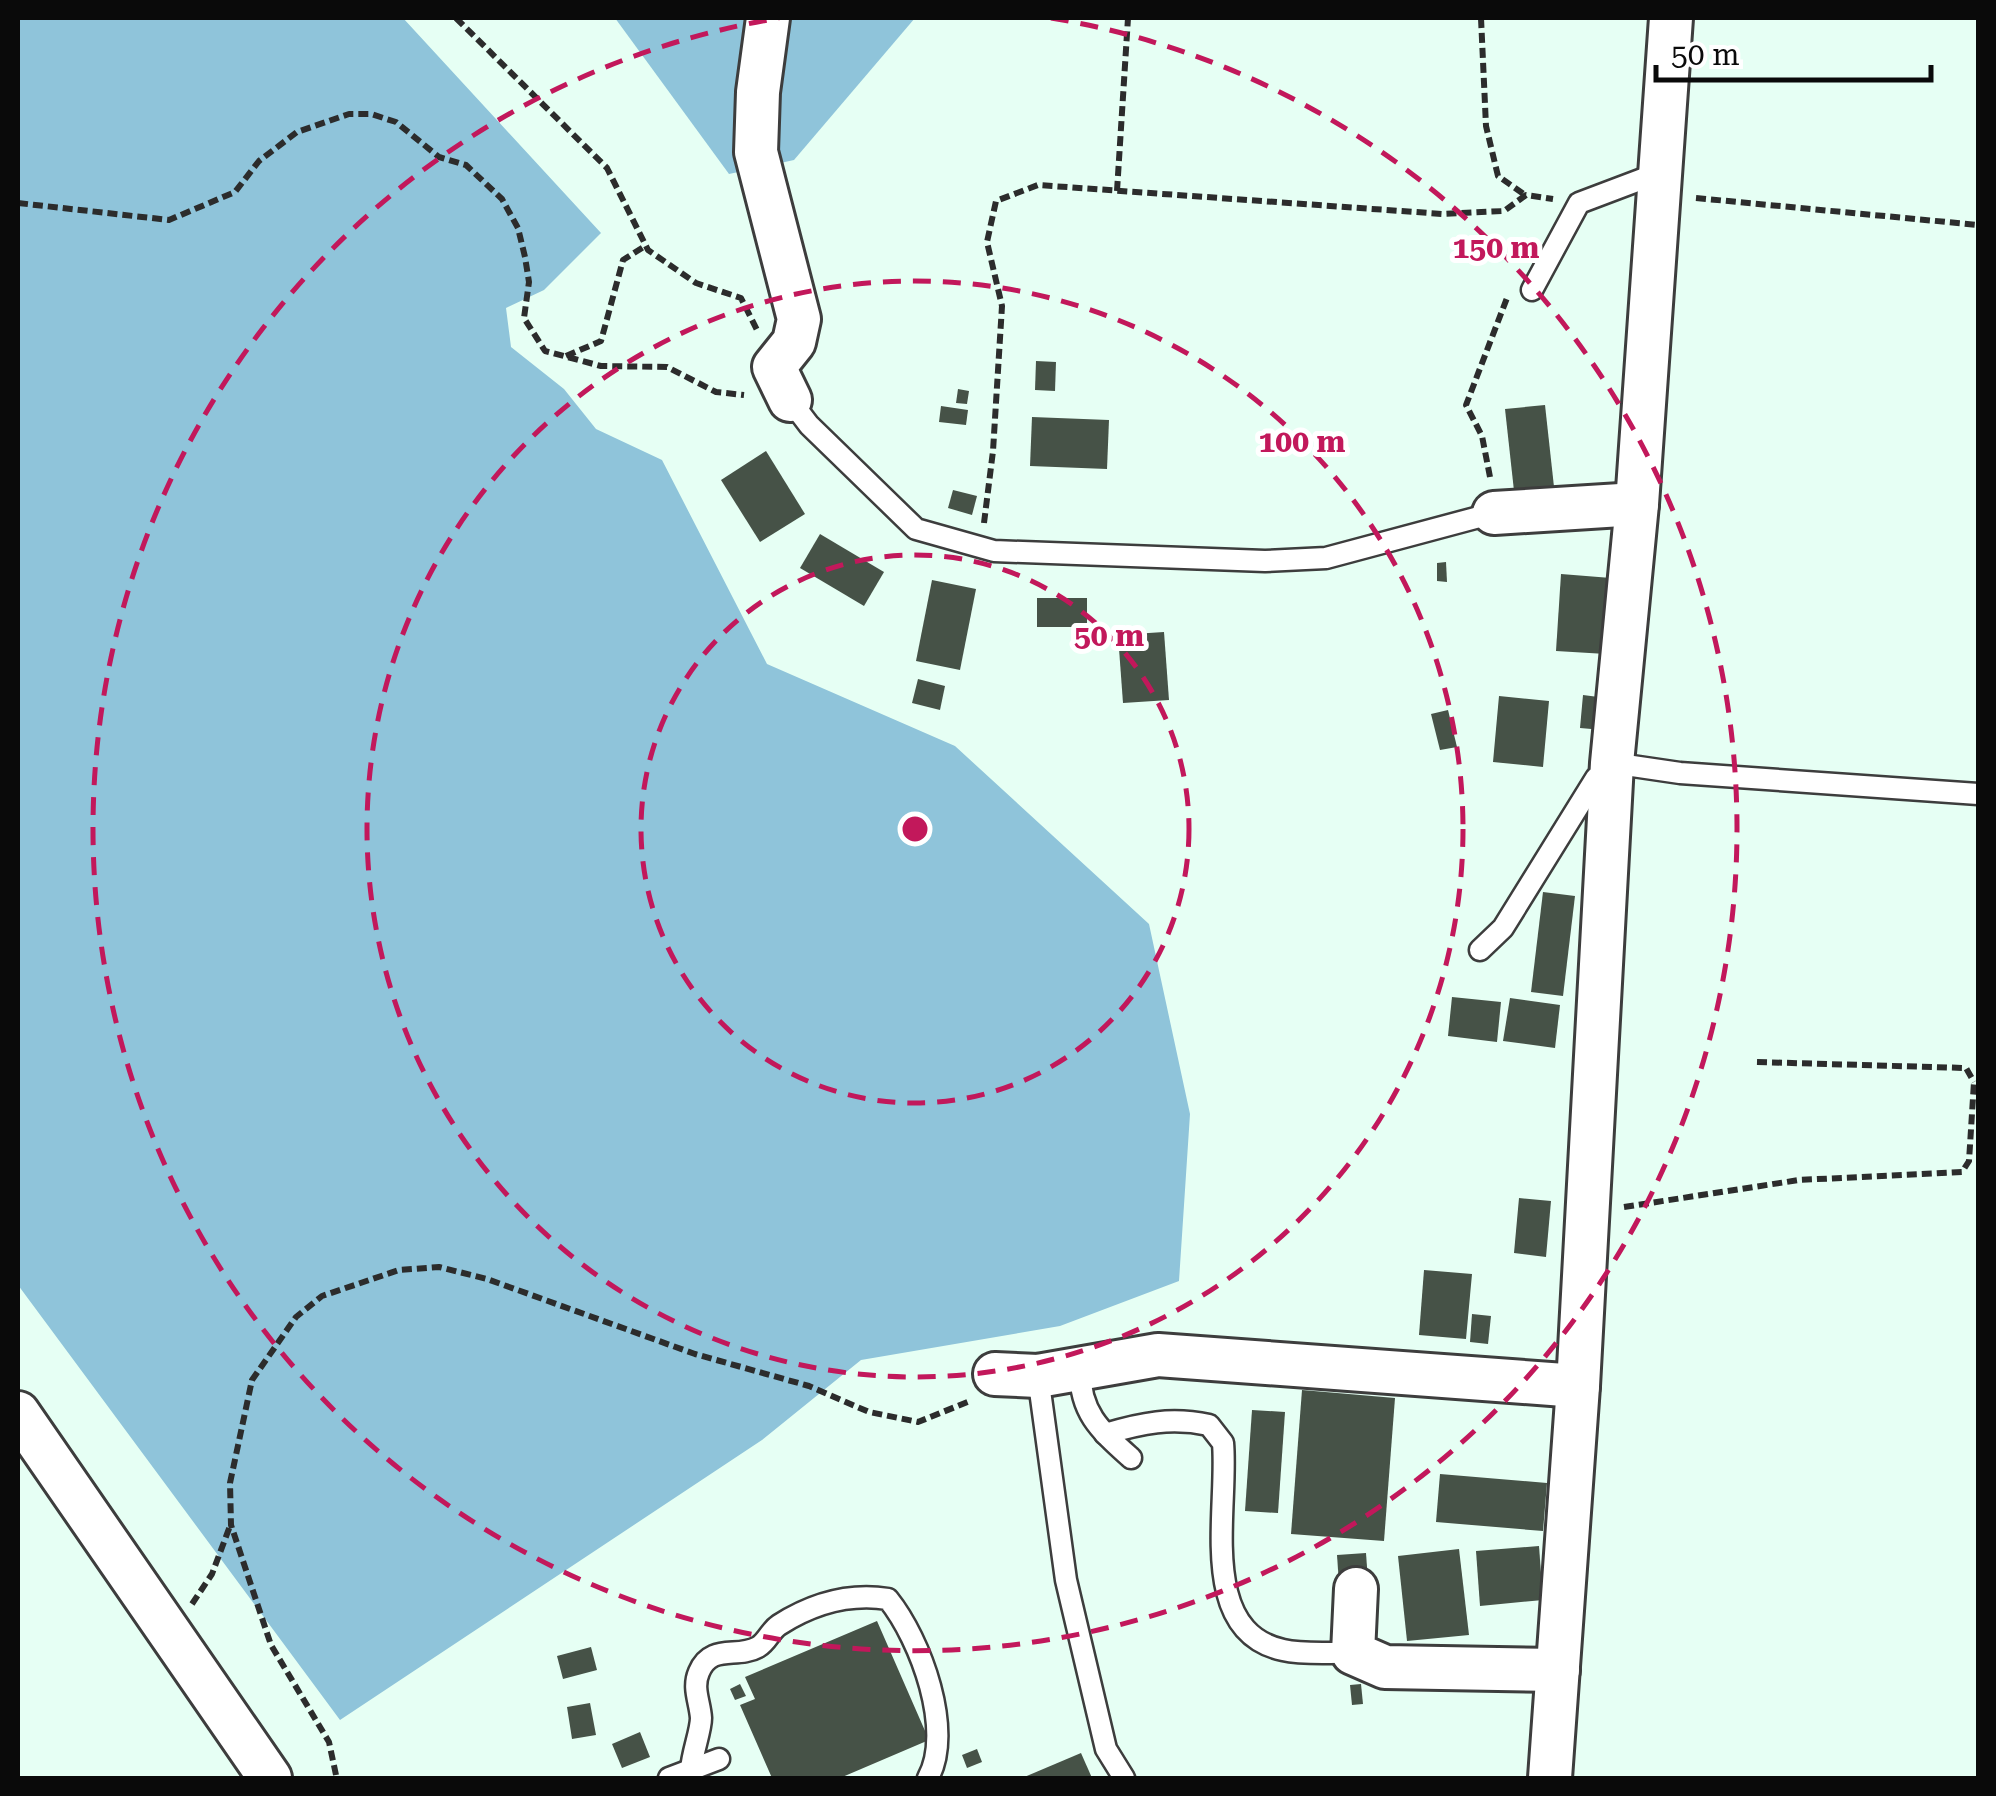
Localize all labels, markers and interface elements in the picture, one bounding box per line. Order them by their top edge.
scale bar [1656,20,1931,82]
text: 50 m [1671,37,1740,72]
text: 150 m [1453,230,1540,265]
text: 100 m [1259,424,1346,459]
text: 50 m [1074,618,1144,653]
centre of rings [897,811,933,847]

